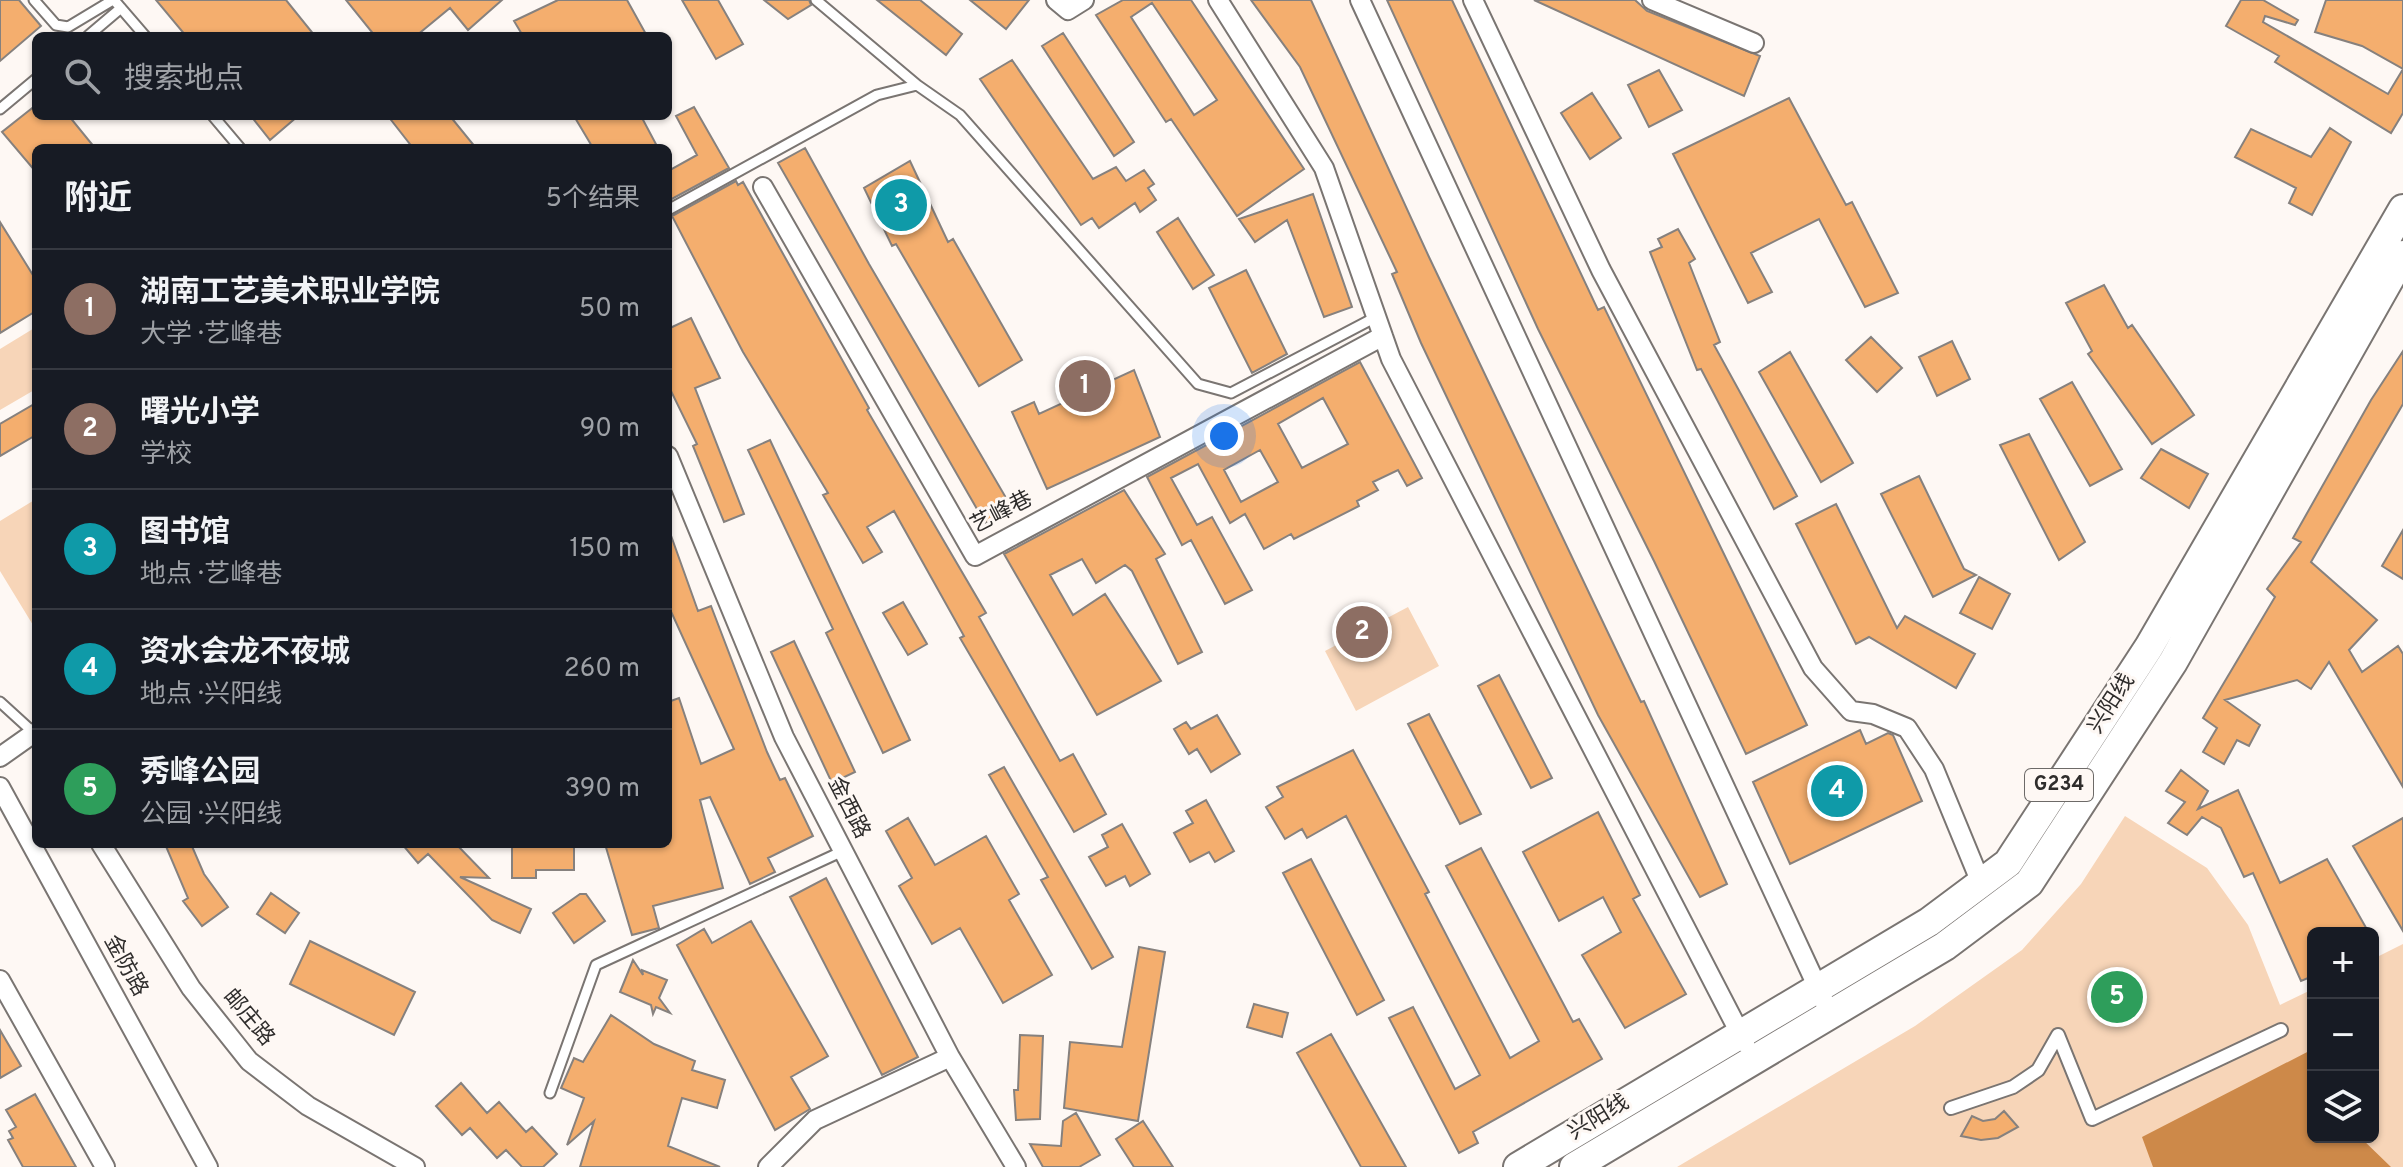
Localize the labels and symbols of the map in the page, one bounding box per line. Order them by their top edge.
pin: 3 [875,175,927,235]
pin: 1 [1059,356,1111,416]
your location [1204,416,1244,456]
street label: 艺峰巷 [966,486,1038,540]
pin: 2 [1336,602,1388,662]
street label: 兴阳线 [2083,669,2141,739]
pin: 4 [1811,761,1863,821]
road number: G234 [2025,769,2093,801]
street label: 金西路 [821,772,875,844]
street label: 金防路 [97,931,153,1001]
pin: 5 [2091,967,2143,1027]
street label: 邮庄路 [216,984,280,1052]
street label: 兴阳线 [1564,1089,1634,1147]

